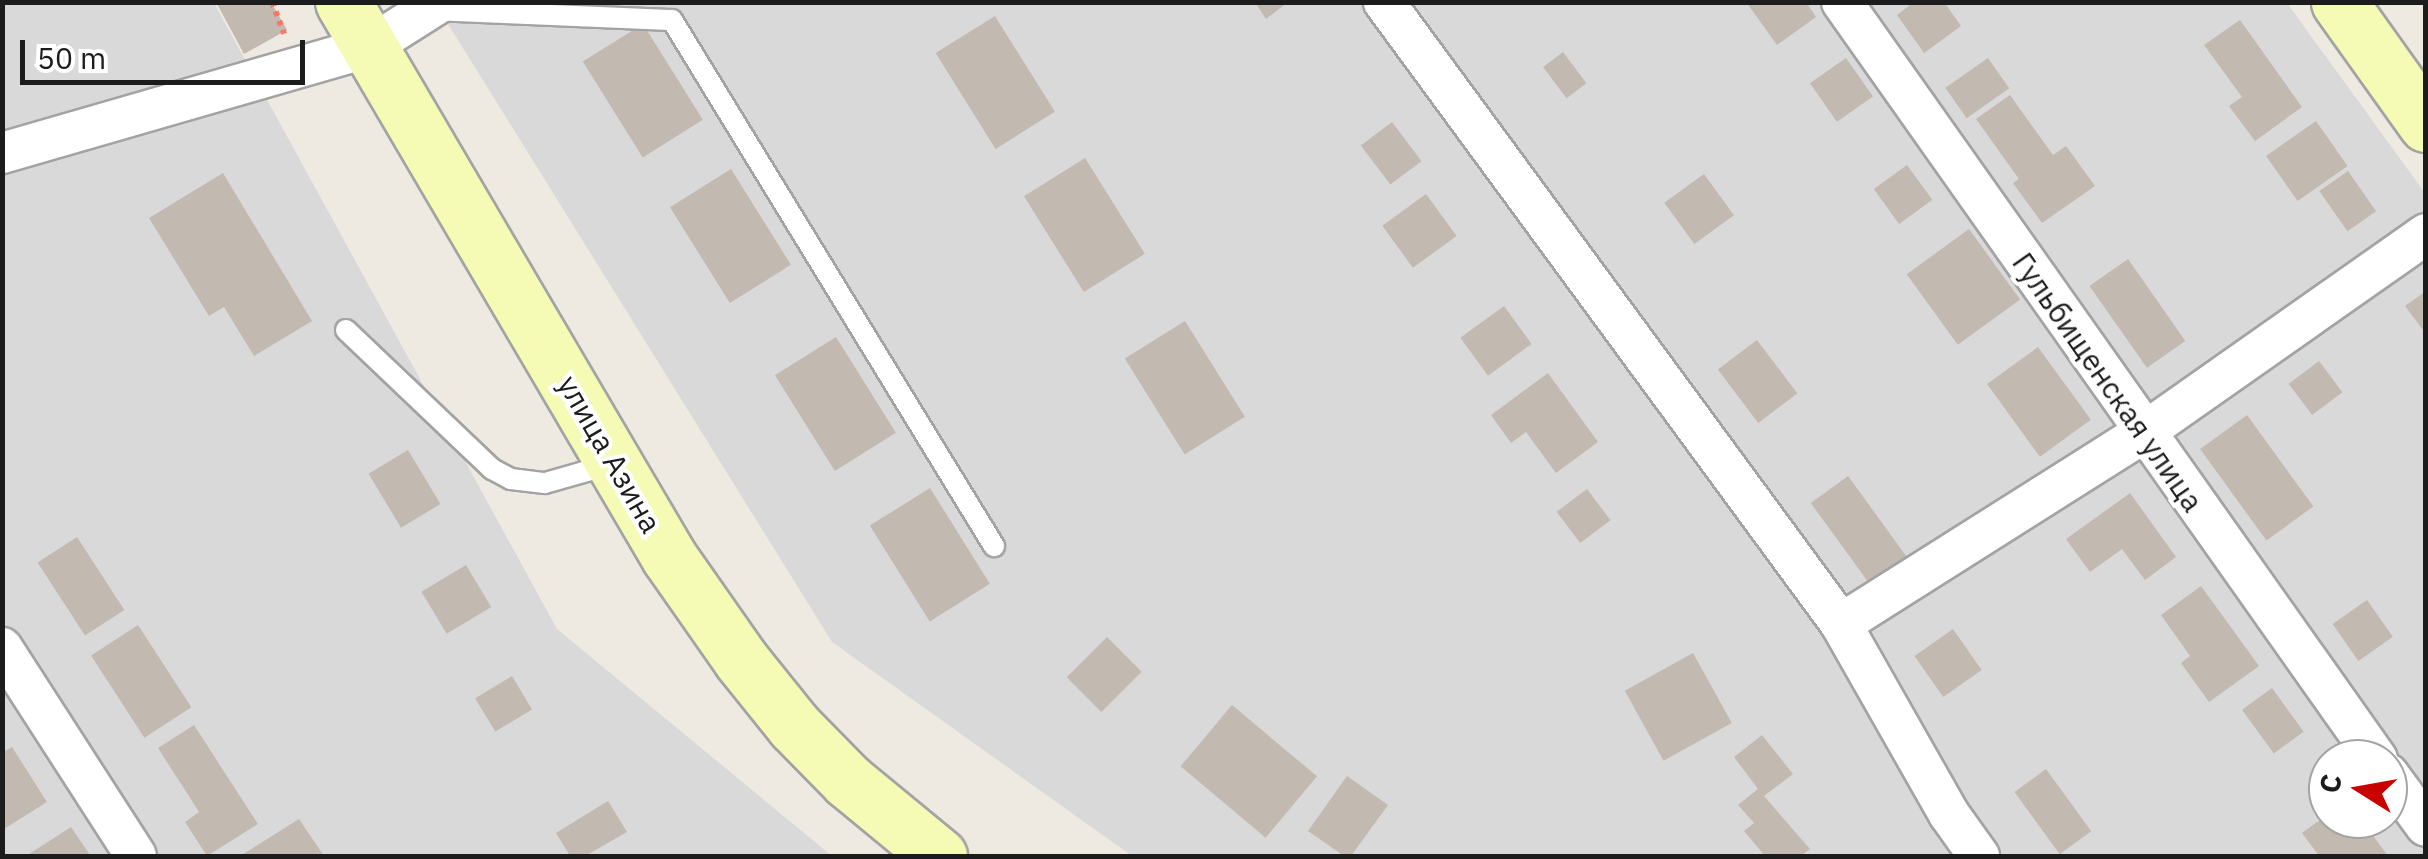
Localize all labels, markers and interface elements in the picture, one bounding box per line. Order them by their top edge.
scale bar [25,20,310,82]
text: 50 m [37,38,106,77]
street label: Гульбищенская улица [2005,246,2211,518]
street label: улица Азина [550,369,670,539]
north arrow [2308,739,2408,839]
text: С [2310,771,2350,796]

